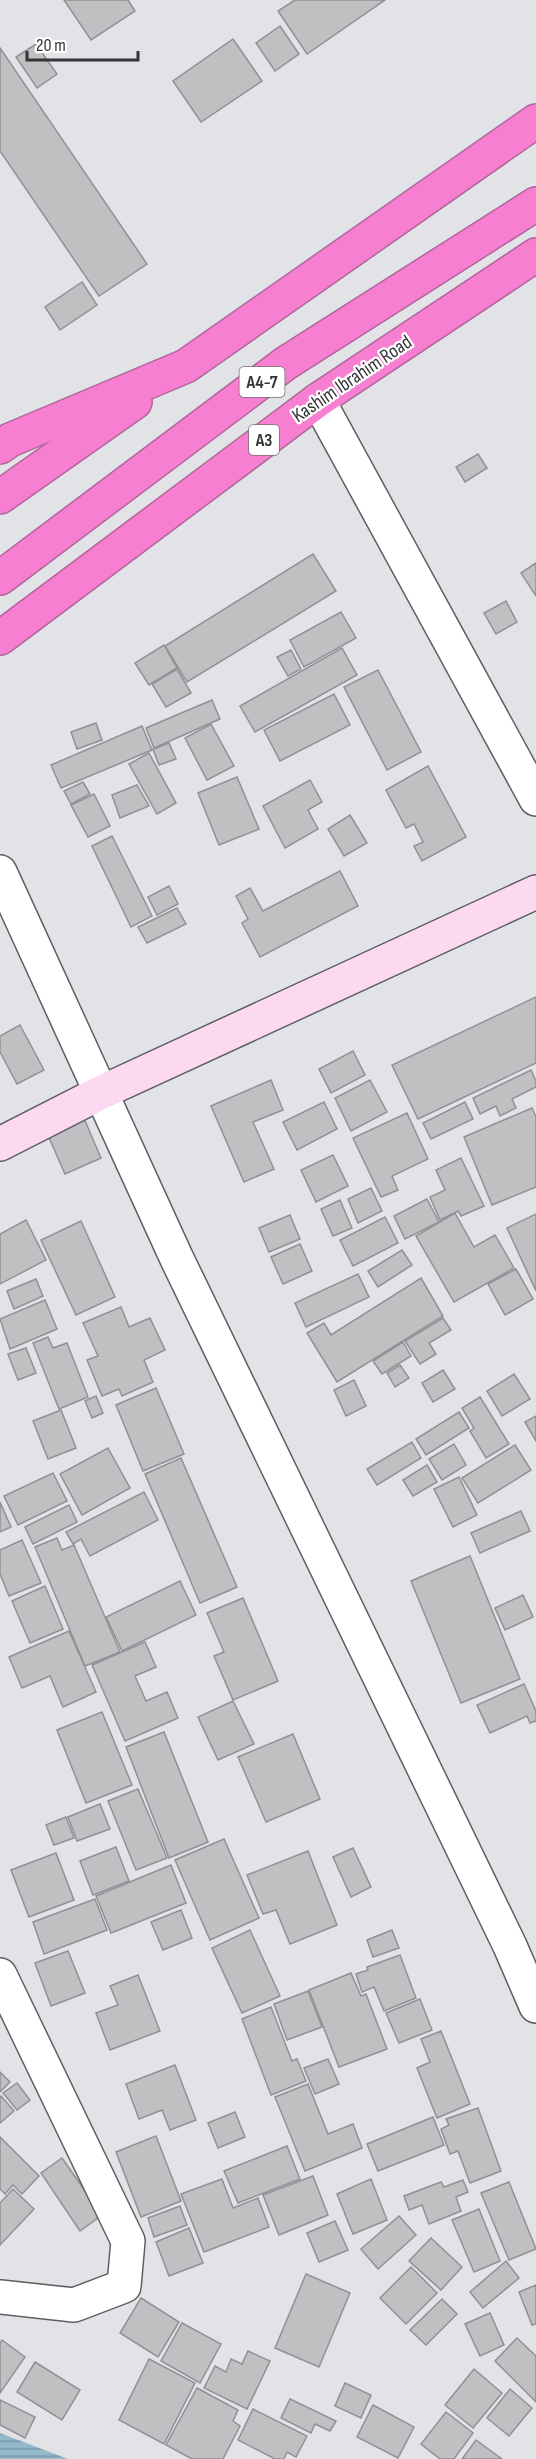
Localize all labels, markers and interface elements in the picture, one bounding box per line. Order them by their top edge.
scale bar [27,24,138,62]
text: 20 m [36,35,66,56]
street label: Kashim Ibrahim Road [288,330,416,428]
road number: A4-7 [240,367,284,397]
road number: A3 [249,425,279,455]

